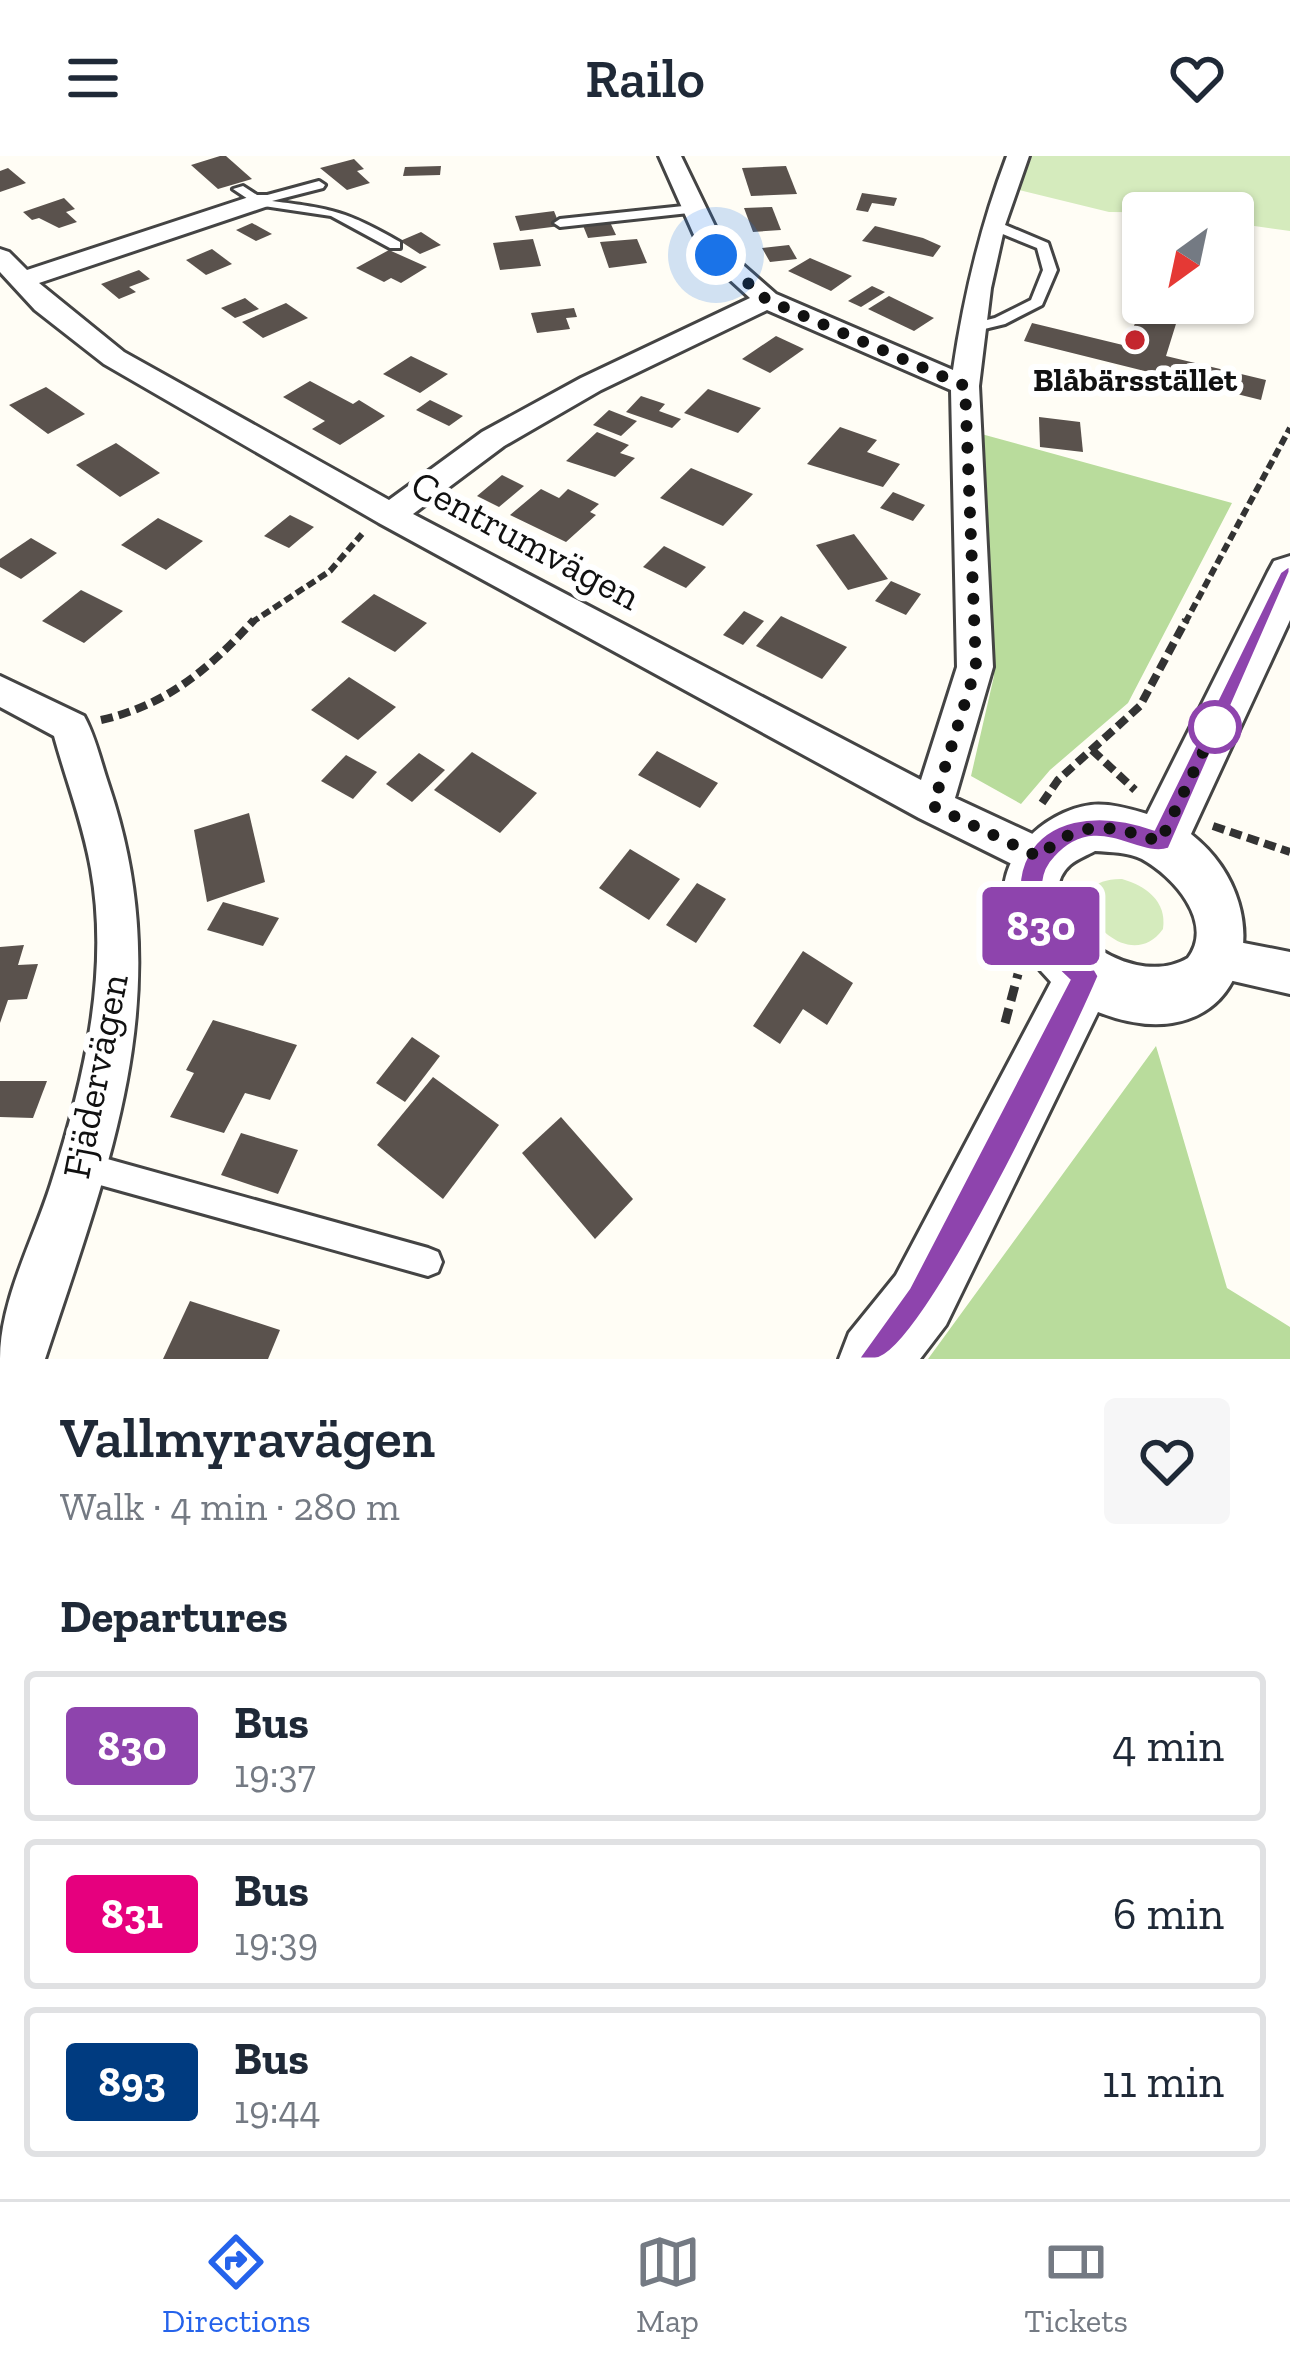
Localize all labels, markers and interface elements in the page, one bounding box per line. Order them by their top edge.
icon: menu [60,45,126,111]
icon: heart [1164,45,1230,111]
text: Railo [585,46,705,111]
north arrow [1122,192,1254,324]
map controls [1122,192,1254,324]
your location [686,225,746,285]
marker: Blåbärsstället [1122,327,1148,353]
place label: Blåbärsstället [1033,360,1238,399]
street label: Centrumvägen [404,460,648,620]
unlabelled marker [1190,702,1240,752]
line badge: 830 [972,887,1110,965]
text: 830 [1006,900,1076,951]
street label: Fjädervägen [52,970,138,1182]
button: heart [1104,1398,1230,1524]
text: Vallmyravägen [60,1403,435,1472]
text: Walk · 4 min · 280 m [60,1483,400,1530]
text: Departures [60,1590,288,1644]
text: Bus [234,1696,309,1750]
text: 4 min [1112,1719,1224,1773]
text: 830 [97,1720,167,1771]
text: 19:37 [234,1750,316,1797]
text: Bus [234,1864,309,1918]
text: 6 min [1113,1887,1224,1941]
text: 831 [101,1888,163,1939]
text: 19:39 [234,1918,318,1965]
text: Bus [234,2032,309,2086]
text: 11 min [1102,2055,1224,2109]
text: 893 [98,2056,166,2107]
text: 19:44 [234,2086,321,2133]
tab: Directions [162,2229,311,2340]
tab: Map [635,2229,701,2340]
tab: Tickets [1024,2229,1128,2340]

